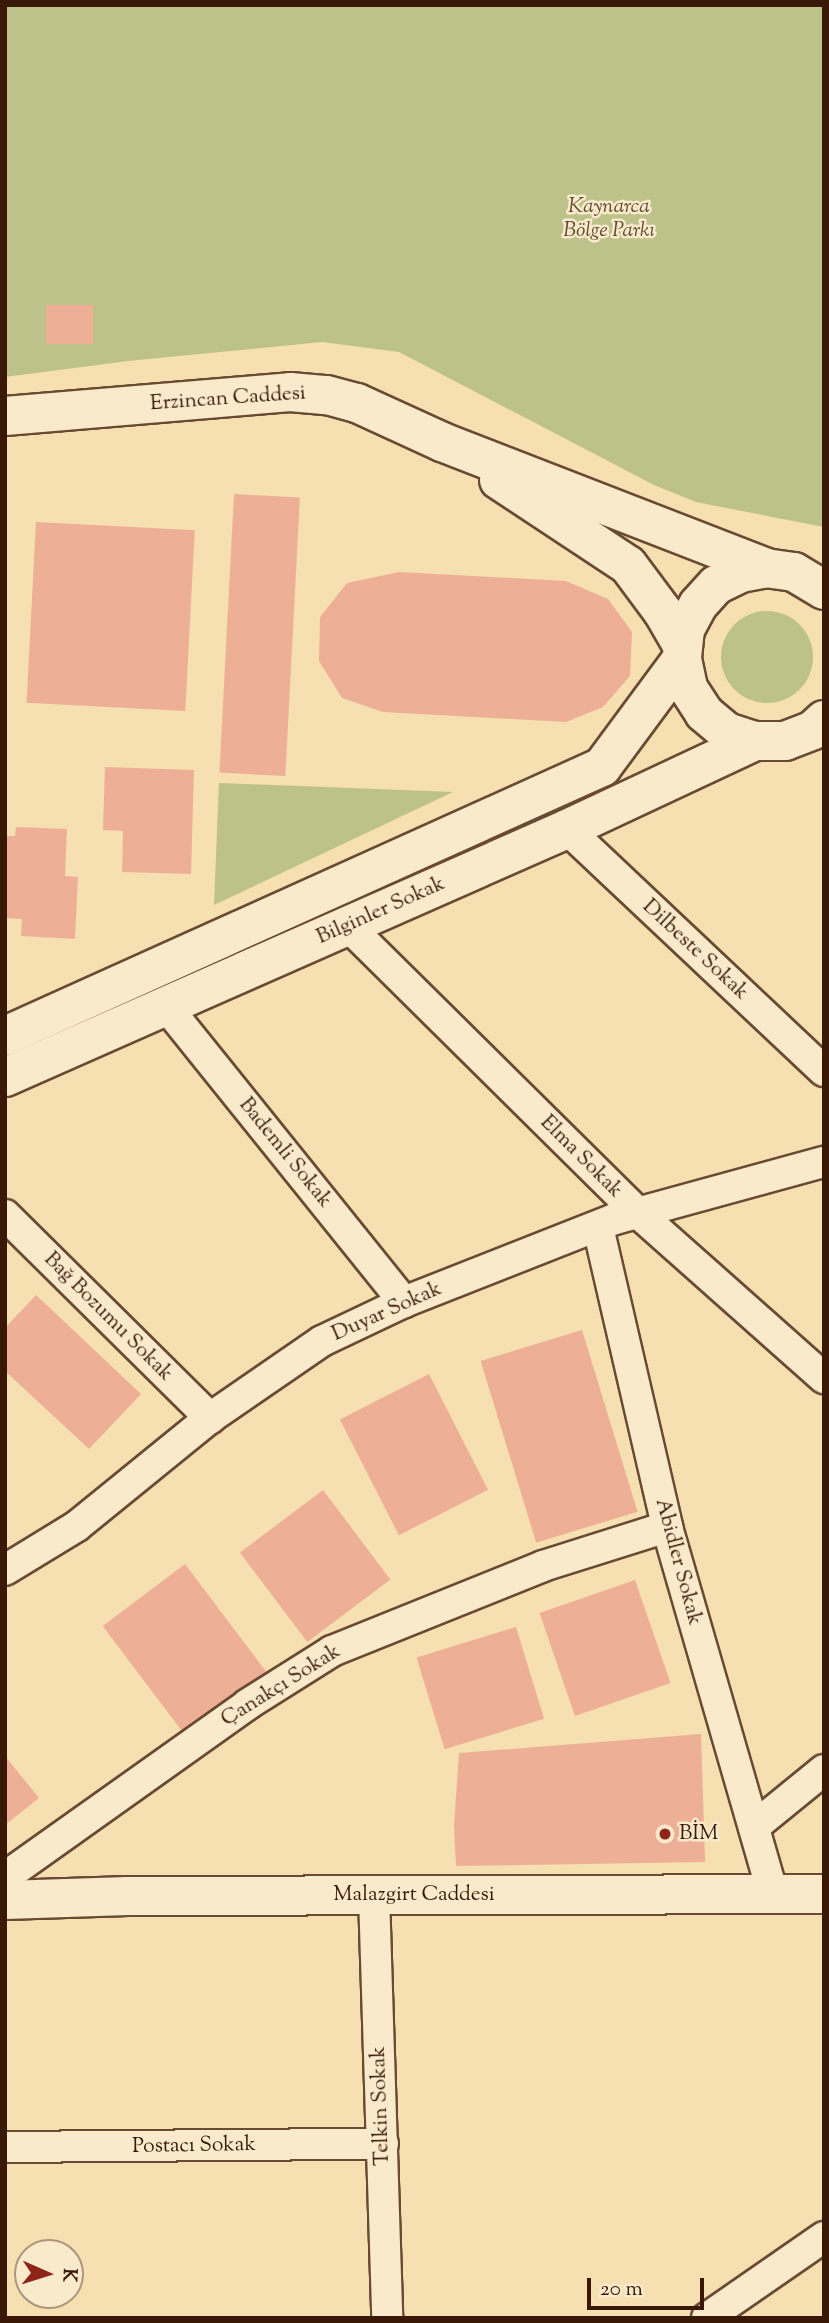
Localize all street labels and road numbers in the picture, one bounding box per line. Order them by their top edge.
street label: Erzincan Caddesi [149,381,307,417]
street label: Bilginler Sokak [313,871,449,951]
street label: Dilbeste Sokak [637,894,753,1006]
street label: Bademli Sokak [233,1093,337,1213]
street label: Elma Sokak [534,1110,628,1204]
street label: Bağ Bozumu Sokak [38,1247,178,1387]
street label: Duyar Sokak [328,1277,446,1347]
street label: Abidler Sokak [649,1496,707,1628]
street label: Çanakçı Sokak [217,1639,345,1733]
street label: Malazgirt Caddesi [333,1882,495,1908]
street label: Telkin Sokak [366,2046,396,2166]
street label: Postacı Sokak [132,2132,256,2160]

